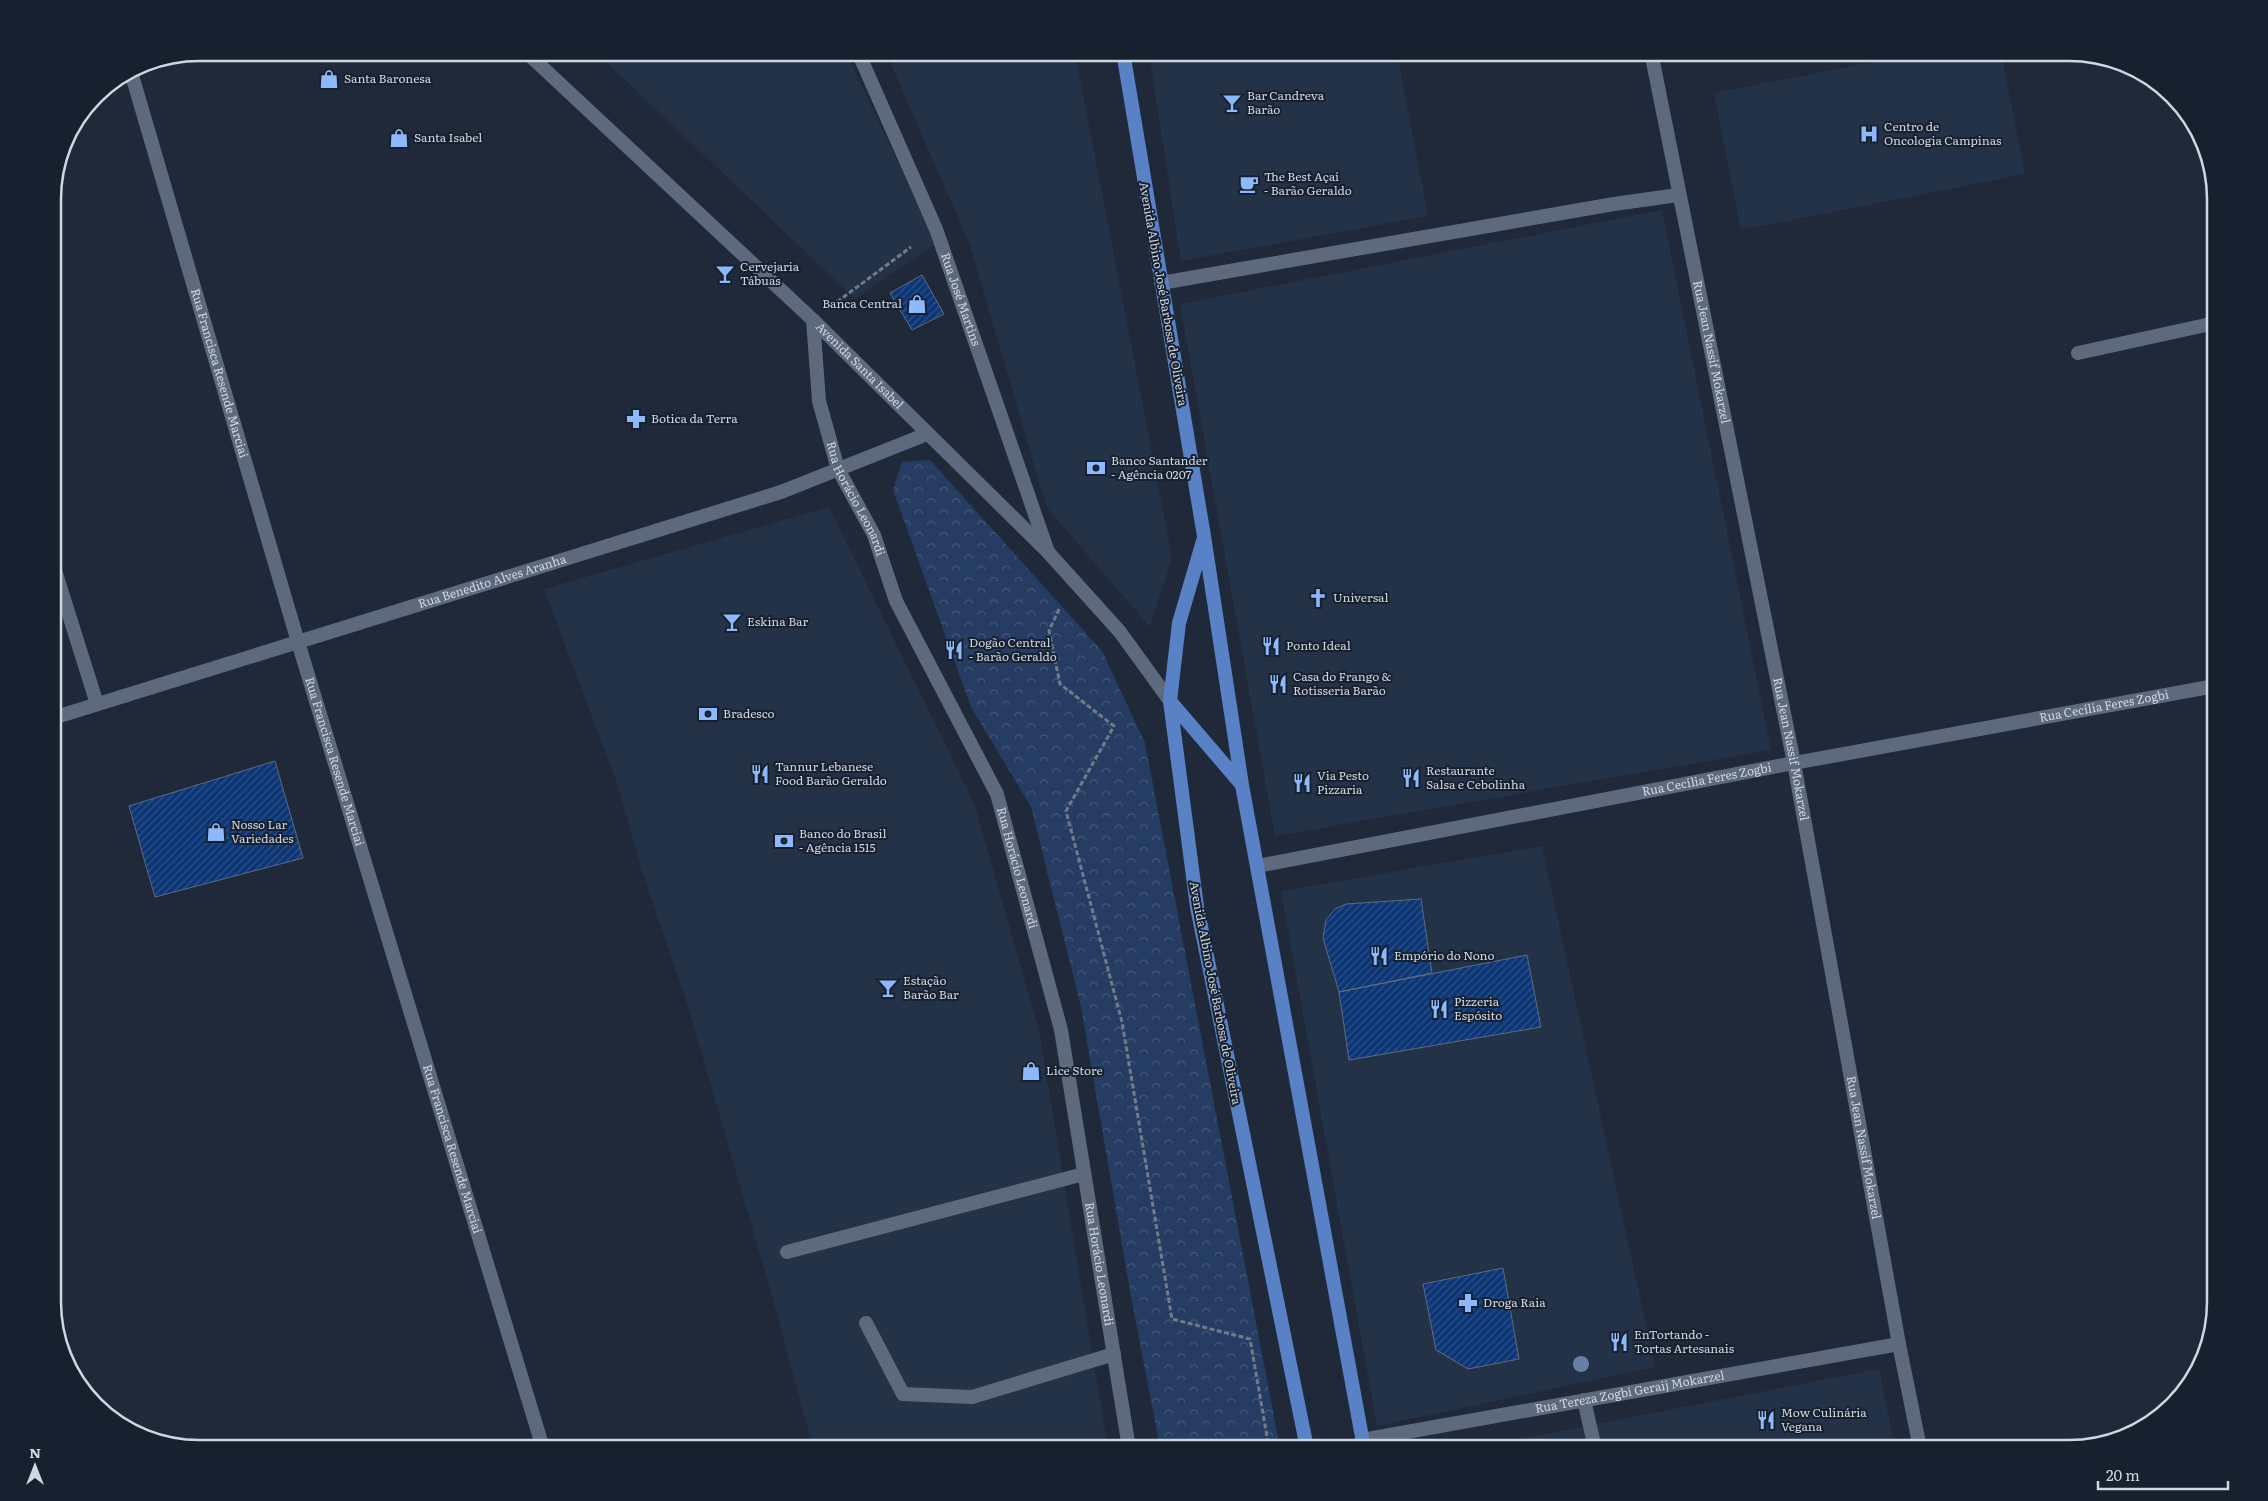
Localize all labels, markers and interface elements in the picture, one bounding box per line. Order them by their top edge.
shop icon: Santa Baronesa [318,68,340,90]
place label: Santa Baronesa [344,69,432,87]
place label: Bar Candreva Barão [1247,86,1325,118]
bar icon: Bar Candreva Barão [1221,92,1243,114]
place label: Centro de Oncologia Campinas [1884,117,2002,149]
hospital icon: Centro de Oncologia Campinas [1858,123,1880,145]
shop icon: Santa Isabel [388,127,410,149]
place label: Santa Isabel [414,128,482,146]
place label: The Best Açaí - Barão Geraldo [1264,167,1352,199]
cafe icon: The Best Açaí - Barão Geraldo [1238,173,1260,195]
street label: Avenida Albino José Barbosa de Oliveira [1135,180,1193,408]
street label: Rua José Martins [937,250,986,349]
place label: Cervejaria Tábuas [740,257,800,289]
bar icon: Cervejaria Tábuas [714,263,736,285]
street label: Rua Jean Nassif Mokarzel [1689,279,1735,425]
street label: Rua Francisca Resende Marciai [187,286,254,460]
shop icon: Banca Central [906,293,928,315]
place label: Banca Central [822,294,902,312]
street label: Avenida Santa Isabel [812,318,908,413]
pharmacy icon: Botica da Terra [625,408,647,430]
place label: Botica da Terra [651,409,738,427]
street label: Rua Horácio Leonardi [823,439,890,558]
place label: Banco Santander - Agência 0207 [1111,451,1208,483]
bank icon: Banco Santander - Agência 0207 [1085,457,1107,479]
street label: Rua Benedito Alves Aranha [416,549,569,612]
church icon: Universal [1307,587,1329,609]
place label: Universal [1333,588,1389,606]
bar icon: Eskina Bar [721,611,743,633]
place label: Eskina Bar [747,612,808,630]
place label: Dogão Central - Barão Geraldo [969,633,1057,665]
restaurant icon: Ponto Ideal [1260,635,1282,657]
place label: Ponto Ideal [1286,636,1351,654]
restaurant icon: Dogão Central - Barão Geraldo [943,639,965,661]
place label: Casa do Frango & Rotisseria Barão [1293,667,1392,699]
restaurant icon: Casa do Frango & Rotisseria Barão [1267,673,1289,695]
street label: Rua Francisca Resende Marciai [301,675,370,848]
street label: Rua Jean Nassif Mokarzel [1769,676,1814,822]
street label: Rua Cecília Feres Zogbi [2038,685,2170,726]
bank icon: Bradesco [697,703,719,725]
place label: Bradesco [723,704,775,722]
place label: Tannur Lebanese Food Barão Geraldo [775,757,887,789]
street label: Rua Cecília Feres Zogbi [1640,758,1773,800]
place label: Restaurante Salsa e Cebolinha [1426,761,1526,793]
restaurant icon: Tannur Lebanese Food Barão Geraldo [749,763,771,785]
place label: Via Pesto Pizzaria [1317,766,1369,798]
restaurant icon: Restaurante Salsa e Cebolinha [1400,767,1422,789]
restaurant icon: Via Pesto Pizzaria [1291,772,1313,794]
street label: Rua Horácio Leonardi [993,805,1043,930]
place label: Nosso Lar Variedades [231,815,294,847]
shop icon: Nosso Lar Variedades [205,821,227,843]
place label: Banco do Brasil - Agência 1515 [799,824,887,856]
bank icon: Banco do Brasil - Agência 1515 [773,830,795,852]
street label: Avenida Albino José Barbosa de Oliveira [1185,880,1247,1107]
restaurant icon: Empório do Nono [1368,945,1390,967]
place label: Empório do Nono [1394,946,1494,964]
place label: Estação Barão Bar [903,971,959,1003]
bar icon: Estação Barão Bar [877,977,899,999]
place label: Pizzeria Espósito [1454,992,1502,1024]
restaurant icon: Pizzeria Espósito [1428,998,1450,1020]
shop icon: Lice Store [1020,1060,1042,1082]
place label: Lice Store [1046,1061,1103,1079]
street label: Rua Francisca Resende Marciai [419,1062,487,1236]
street label: Rua Jean Nassif Mokarzel [1843,1074,1886,1221]
street label: Rua Horácio Leonardi [1081,1201,1119,1327]
pharmacy icon: Droga Raia [1457,1292,1479,1314]
place label: Droga Raia [1483,1293,1546,1311]
place label: EnTortando - Tortas Artesanais [1634,1325,1735,1357]
restaurant icon: EnTortando - Tortas Artesanais [1608,1331,1630,1353]
street label: Rua Tereza Zogbi Geraij Mokarzel [1534,1365,1726,1417]
place label: Mow Culinária Vegana [1781,1403,1867,1435]
restaurant icon: Mow Culinária Vegana [1755,1409,1777,1431]
north arrow [10,1441,60,1491]
text: N [29,1442,41,1462]
scale bar [2098,1458,2228,1490]
text: 20 m [2106,1463,2140,1486]

